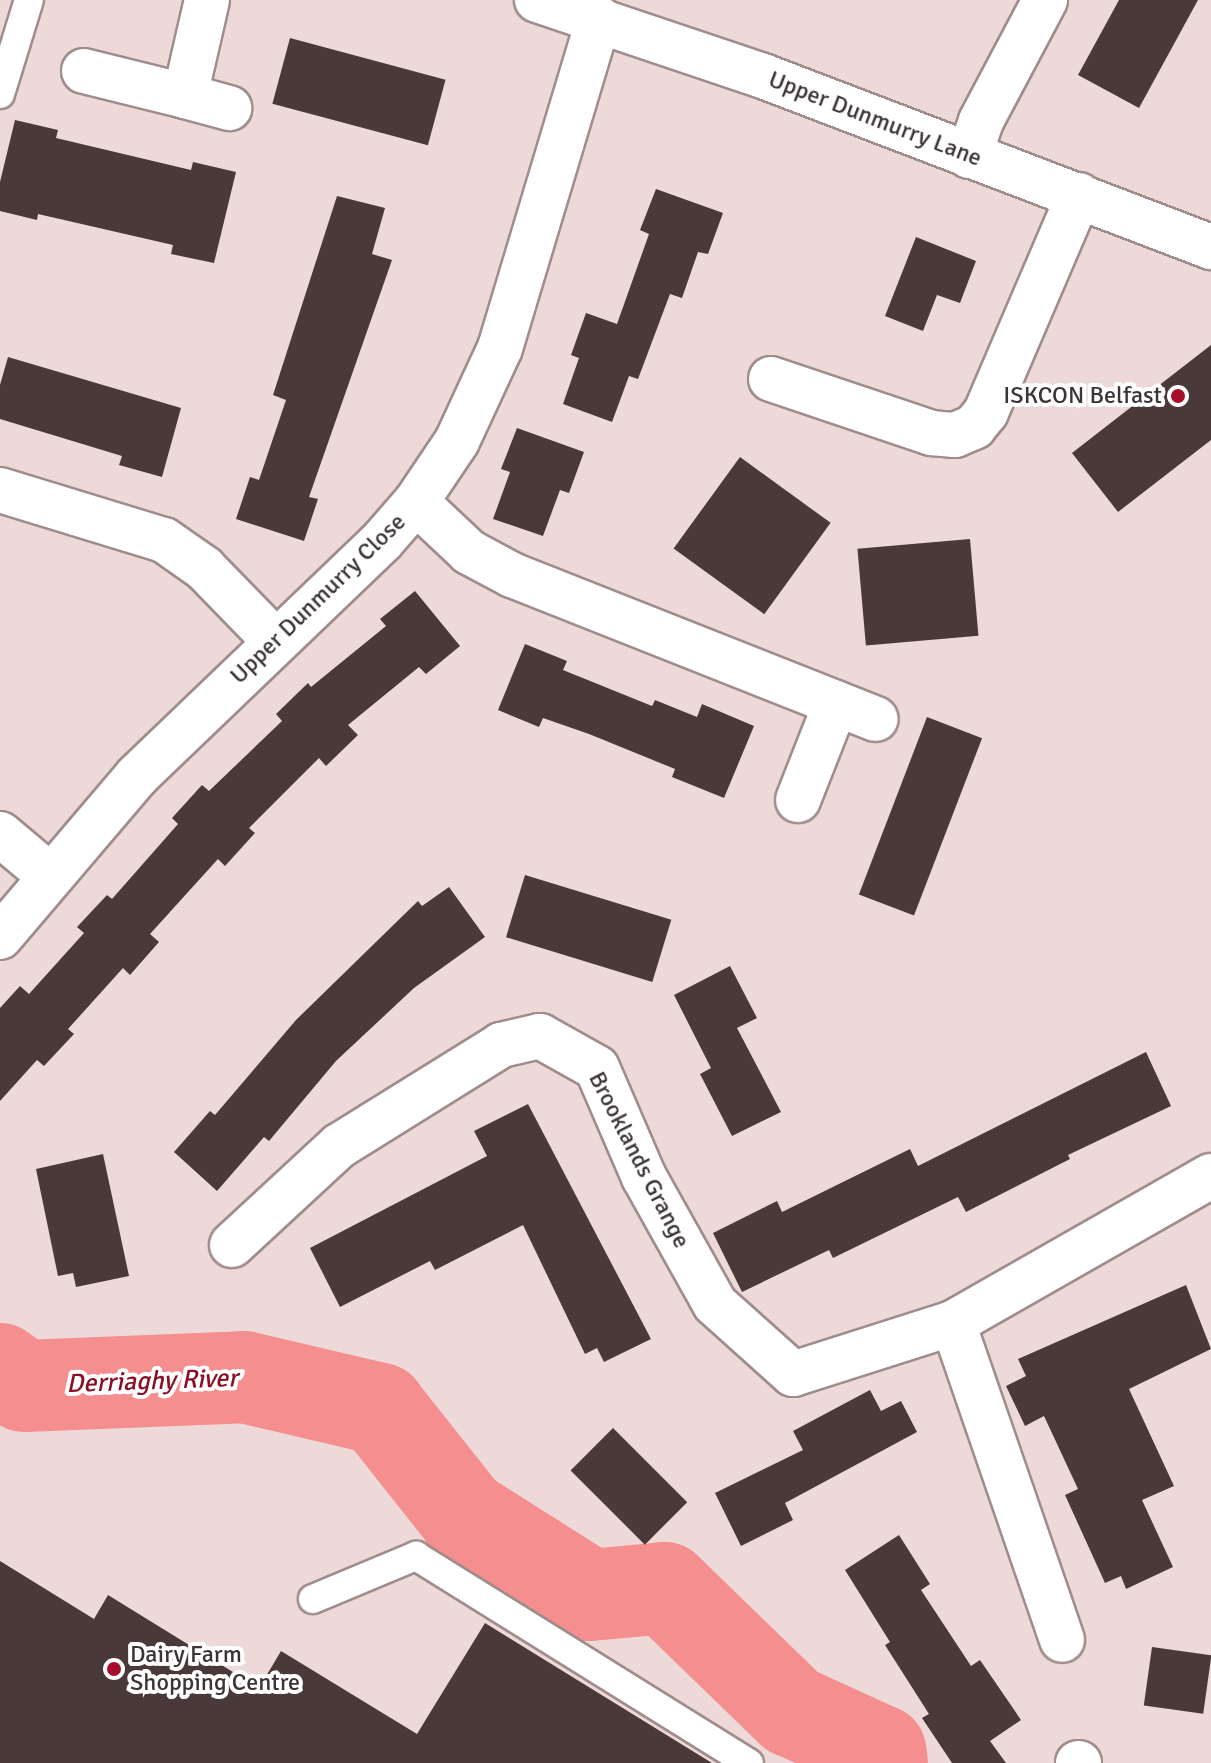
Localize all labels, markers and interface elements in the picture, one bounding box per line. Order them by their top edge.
street label: Upper Dunmurry Lane [764,65,986,173]
place label: ISKCON Belfast [1003,382,1162,410]
marker: ISKCON Belfast [1169,387,1187,405]
street label: Upper Dunmurry Close [224,508,412,690]
street label: Brooklands Grange [582,1067,696,1253]
water label: Derriaghy River [66,1363,238,1401]
place label: Dairy Farm Shopping Centre [130,1641,300,1697]
marker: Dairy Farm Shopping Centre [105,1660,123,1678]

